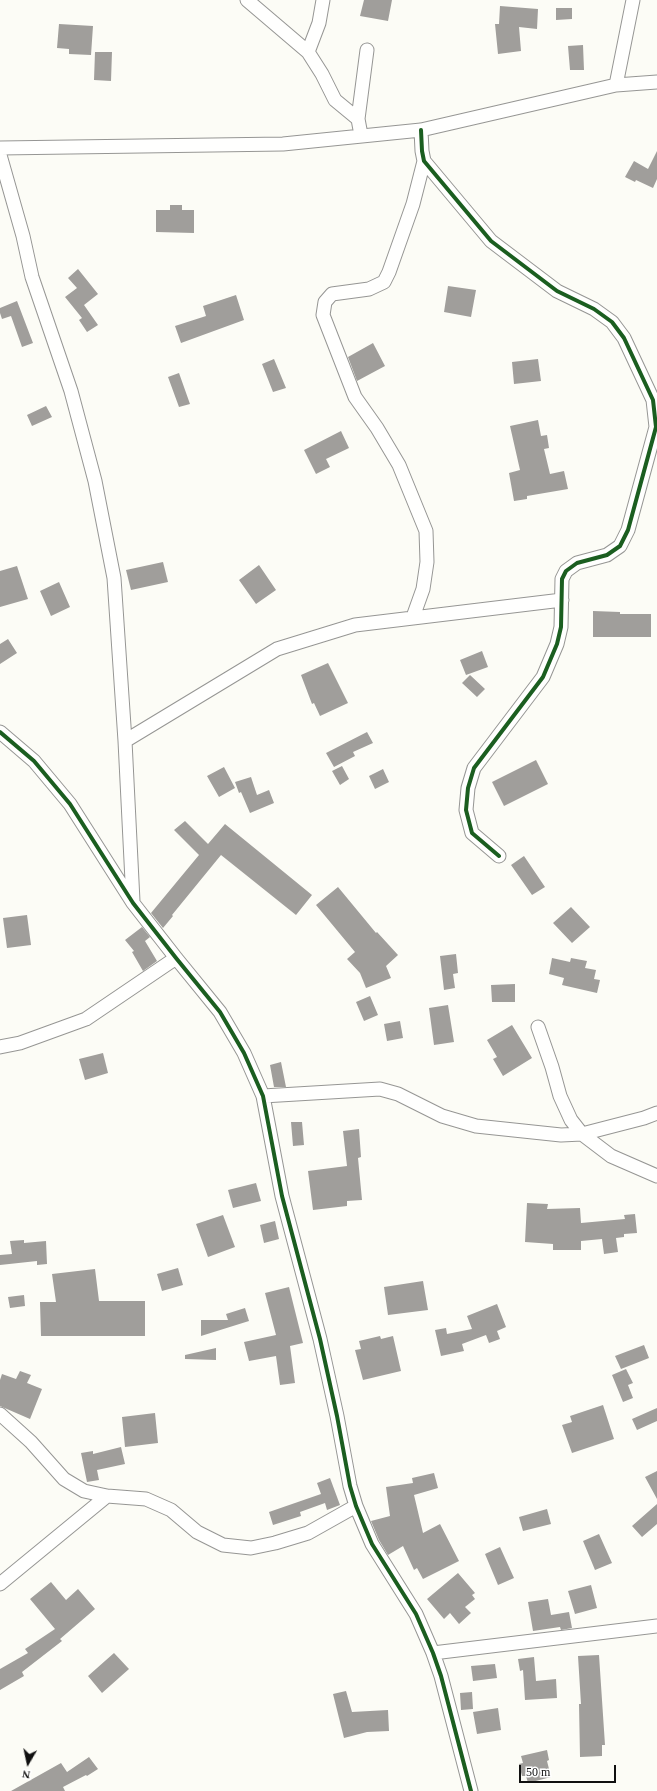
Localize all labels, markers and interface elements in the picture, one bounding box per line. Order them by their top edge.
north arrow [8,1743,48,1783]
scale bar [521,1757,618,1783]
text: 50 m [526,1765,550,1779]
text: N [21,1768,31,1781]

